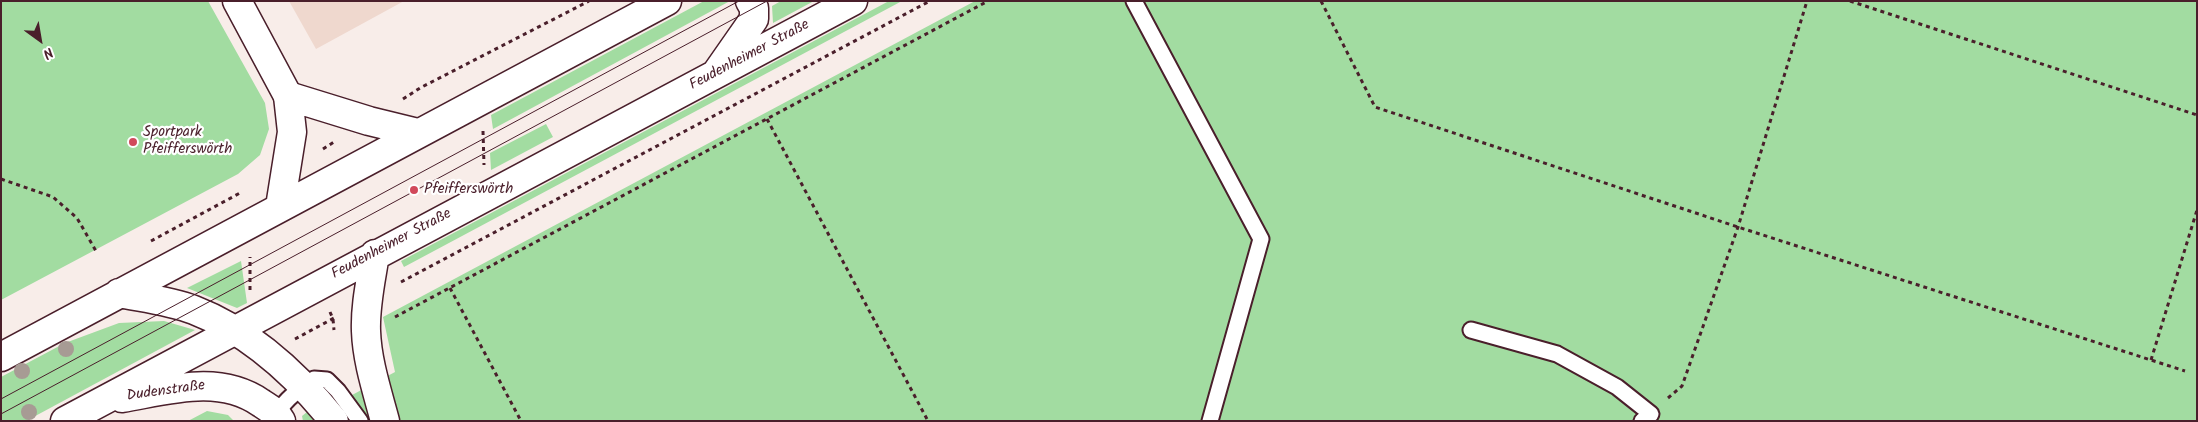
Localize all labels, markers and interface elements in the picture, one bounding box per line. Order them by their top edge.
north arrow [15,15,65,65]
street label: Feudenheimer Straße [687,17,813,95]
text: N [38,41,58,64]
place label: Sportpark Pfeifferswörth [143,124,232,159]
marker: Sportpark Pfeifferswörth [127,136,139,148]
place label: Pfeifferswörth [424,181,513,199]
marker: Pfeifferswörth [408,184,420,196]
street label: Feudenheimer Straße [329,206,455,284]
street label: Dudenstraße [126,378,206,406]

